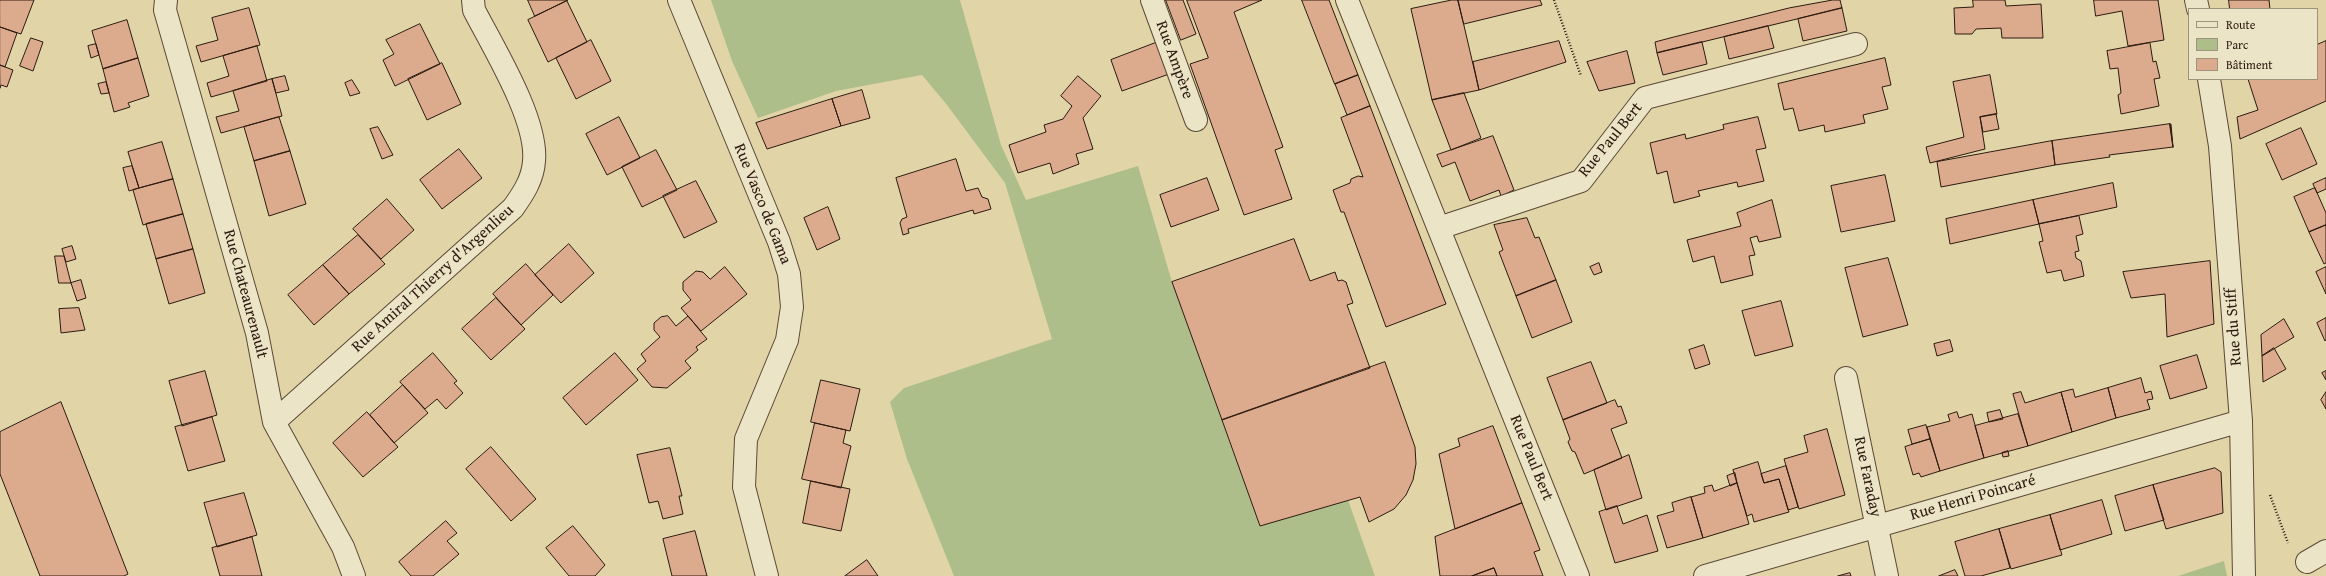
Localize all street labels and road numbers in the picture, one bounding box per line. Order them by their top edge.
street label: Rue Ampère [1151,18,1197,102]
street label: Rue Paul Bert [1575,99,1647,181]
street label: Rue Vasco de Gama [729,141,795,267]
street label: Rue Amiral Thierry d'Argenlieu [348,201,518,357]
street label: Rue Chateaurenault [219,227,271,361]
street label: Rue du Stiff [2222,288,2246,366]
street label: Rue Paul Bert [1505,412,1557,504]
street label: Rue Faraday [1849,435,1885,519]
street label: Rue Henri Poincaré [1908,471,2038,525]

